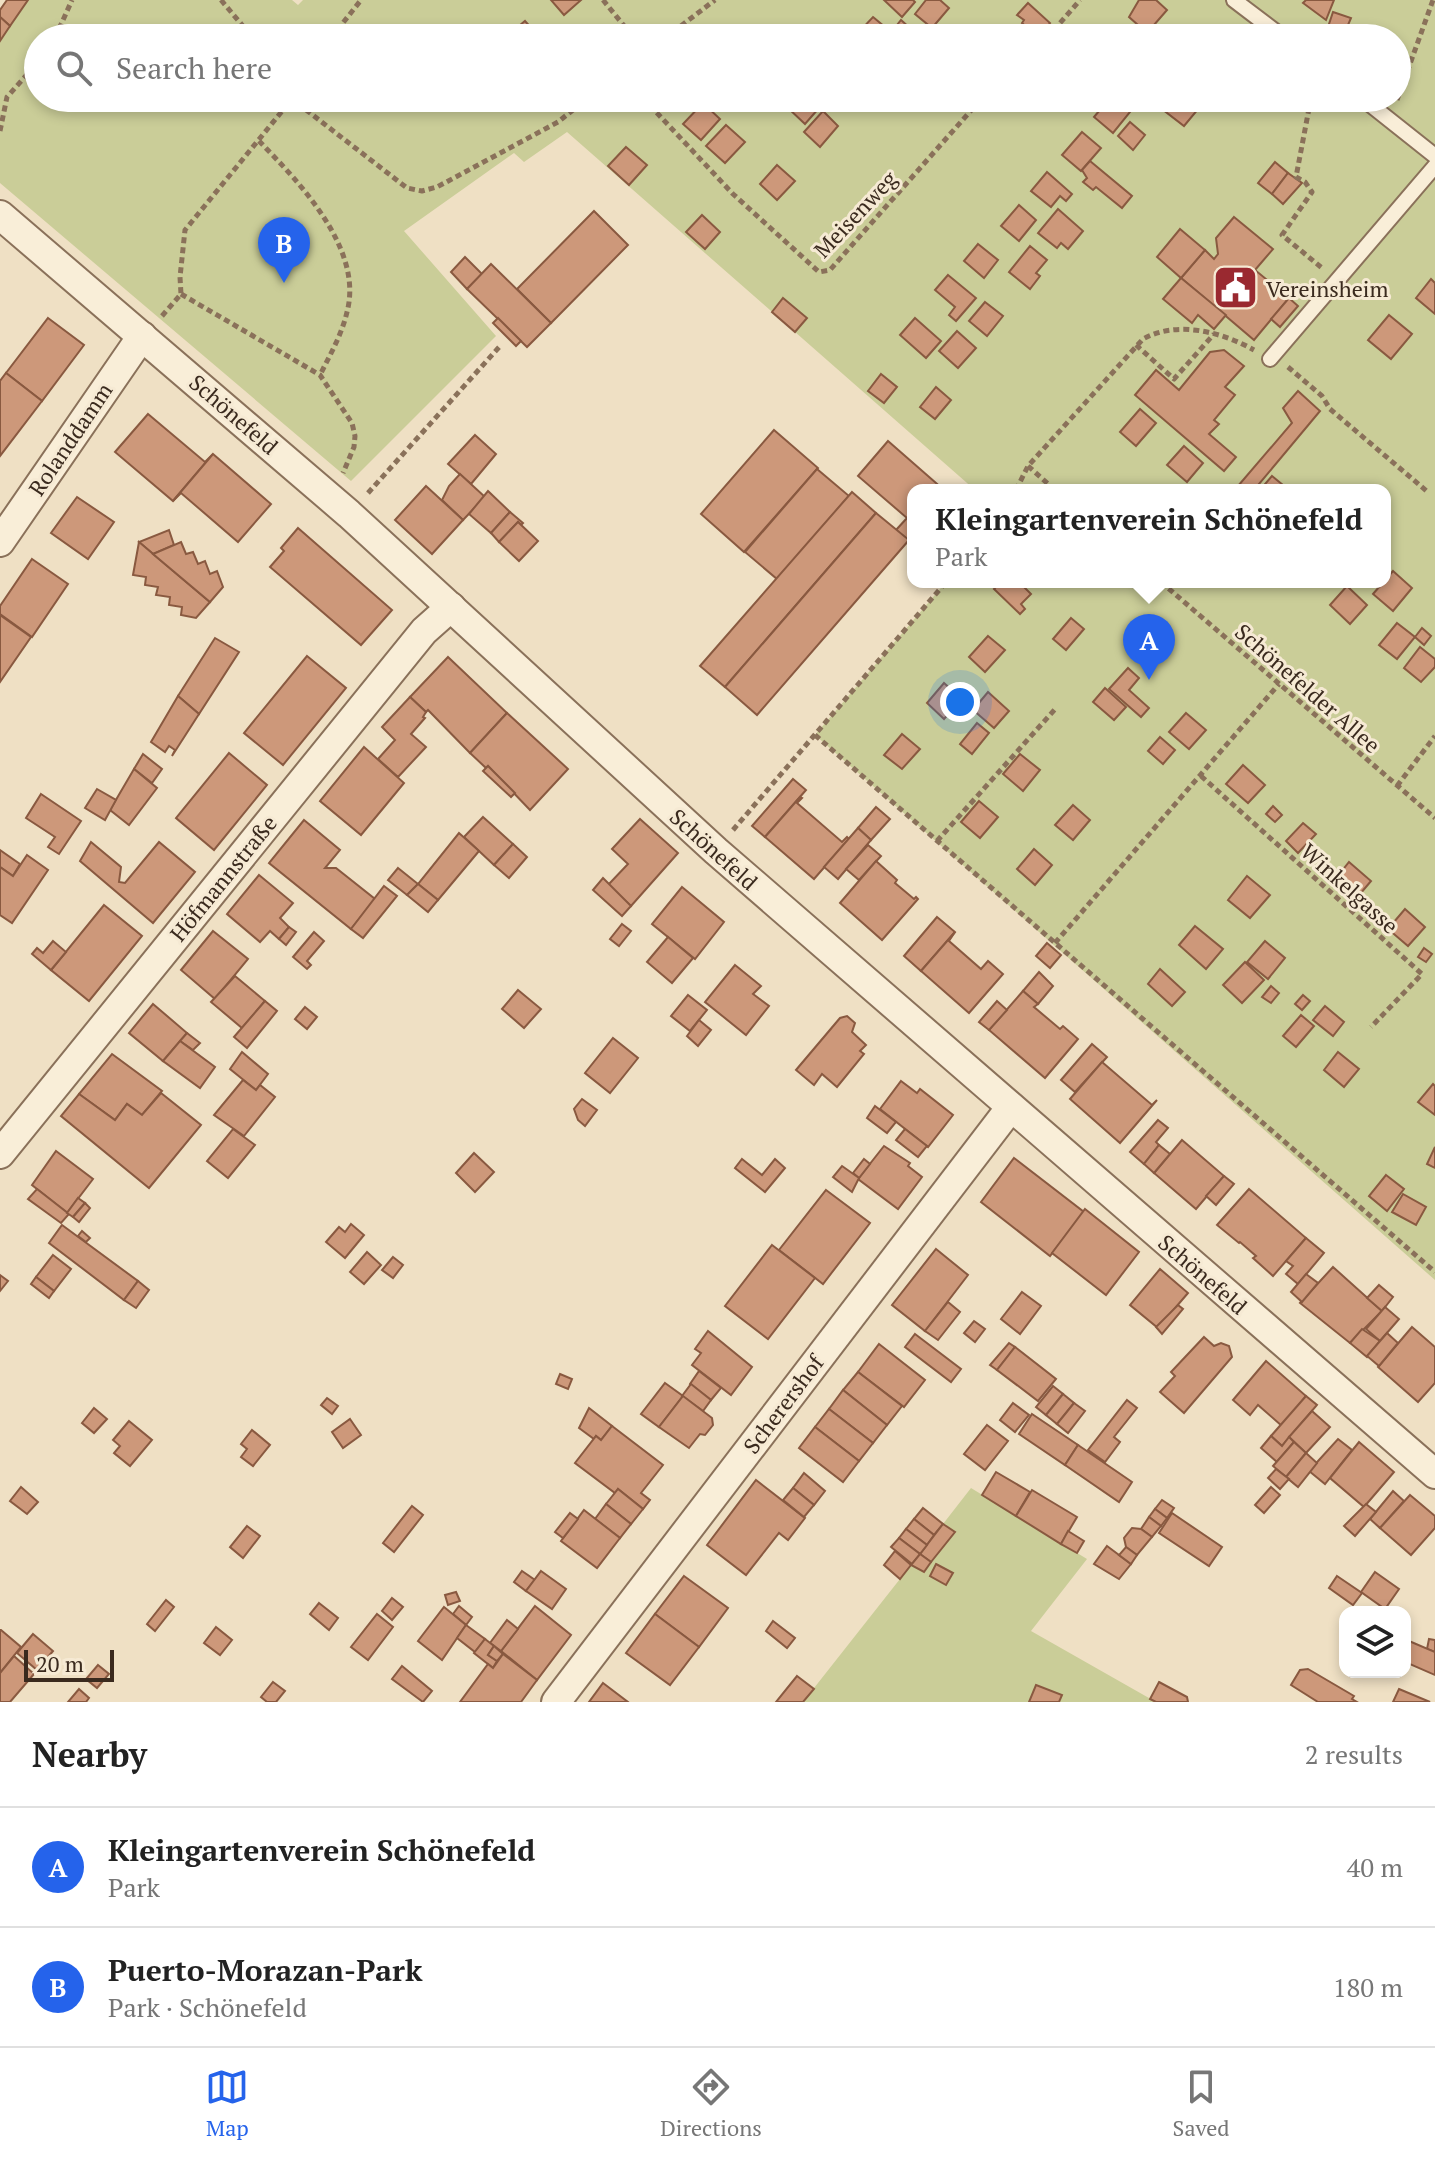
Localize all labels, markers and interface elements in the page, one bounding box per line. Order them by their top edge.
search box [24,24,1411,112]
icon: search [52,46,96,90]
text: Search here [116,48,272,88]
street label: Meisenweg [807,164,903,264]
pin: B [258,217,310,283]
public building icon: Vereinsheim [1211,264,1259,312]
place label: Vereinsheim [1266,274,1388,303]
street label: Schönefeld [184,368,284,460]
street label: Rolanddamm [22,377,118,501]
popup [907,484,1391,588]
text: Kleingartenverein Schönefeld [935,499,1363,539]
text: Park [935,539,987,573]
pin: A [1123,614,1175,680]
street label: Schönefelder Allee [1229,617,1387,759]
your location [940,682,980,722]
street label: Schönefeld [664,802,764,896]
street label: Höfmannstraße [163,809,283,947]
street label: Winkelgasse [1295,836,1405,940]
street label: Schönefeld [1153,1228,1253,1320]
street label: Scherershof [736,1348,830,1459]
map controls [1339,1606,1411,1678]
button: layers [1339,1606,1411,1678]
scale bar [24,1646,114,1682]
text: 20 m [36,1649,84,1678]
text: Nearby [32,1732,147,1777]
text: 2 results [1305,1737,1403,1771]
text: Kleingartenverein Schönefeld [108,1830,535,1870]
text: A [49,1850,67,1884]
text: 40 m [1347,1850,1403,1884]
text: Park [108,1870,160,1904]
text: Puerto-Morazan-Park [108,1950,422,1990]
text: B [50,1970,66,2004]
text: 180 m [1333,1970,1403,2004]
text: Park · Schönefeld [108,1990,307,2024]
tab: Map [205,2065,249,2142]
tab: Directions [660,2065,762,2142]
tab: Saved [1173,2065,1230,2142]

